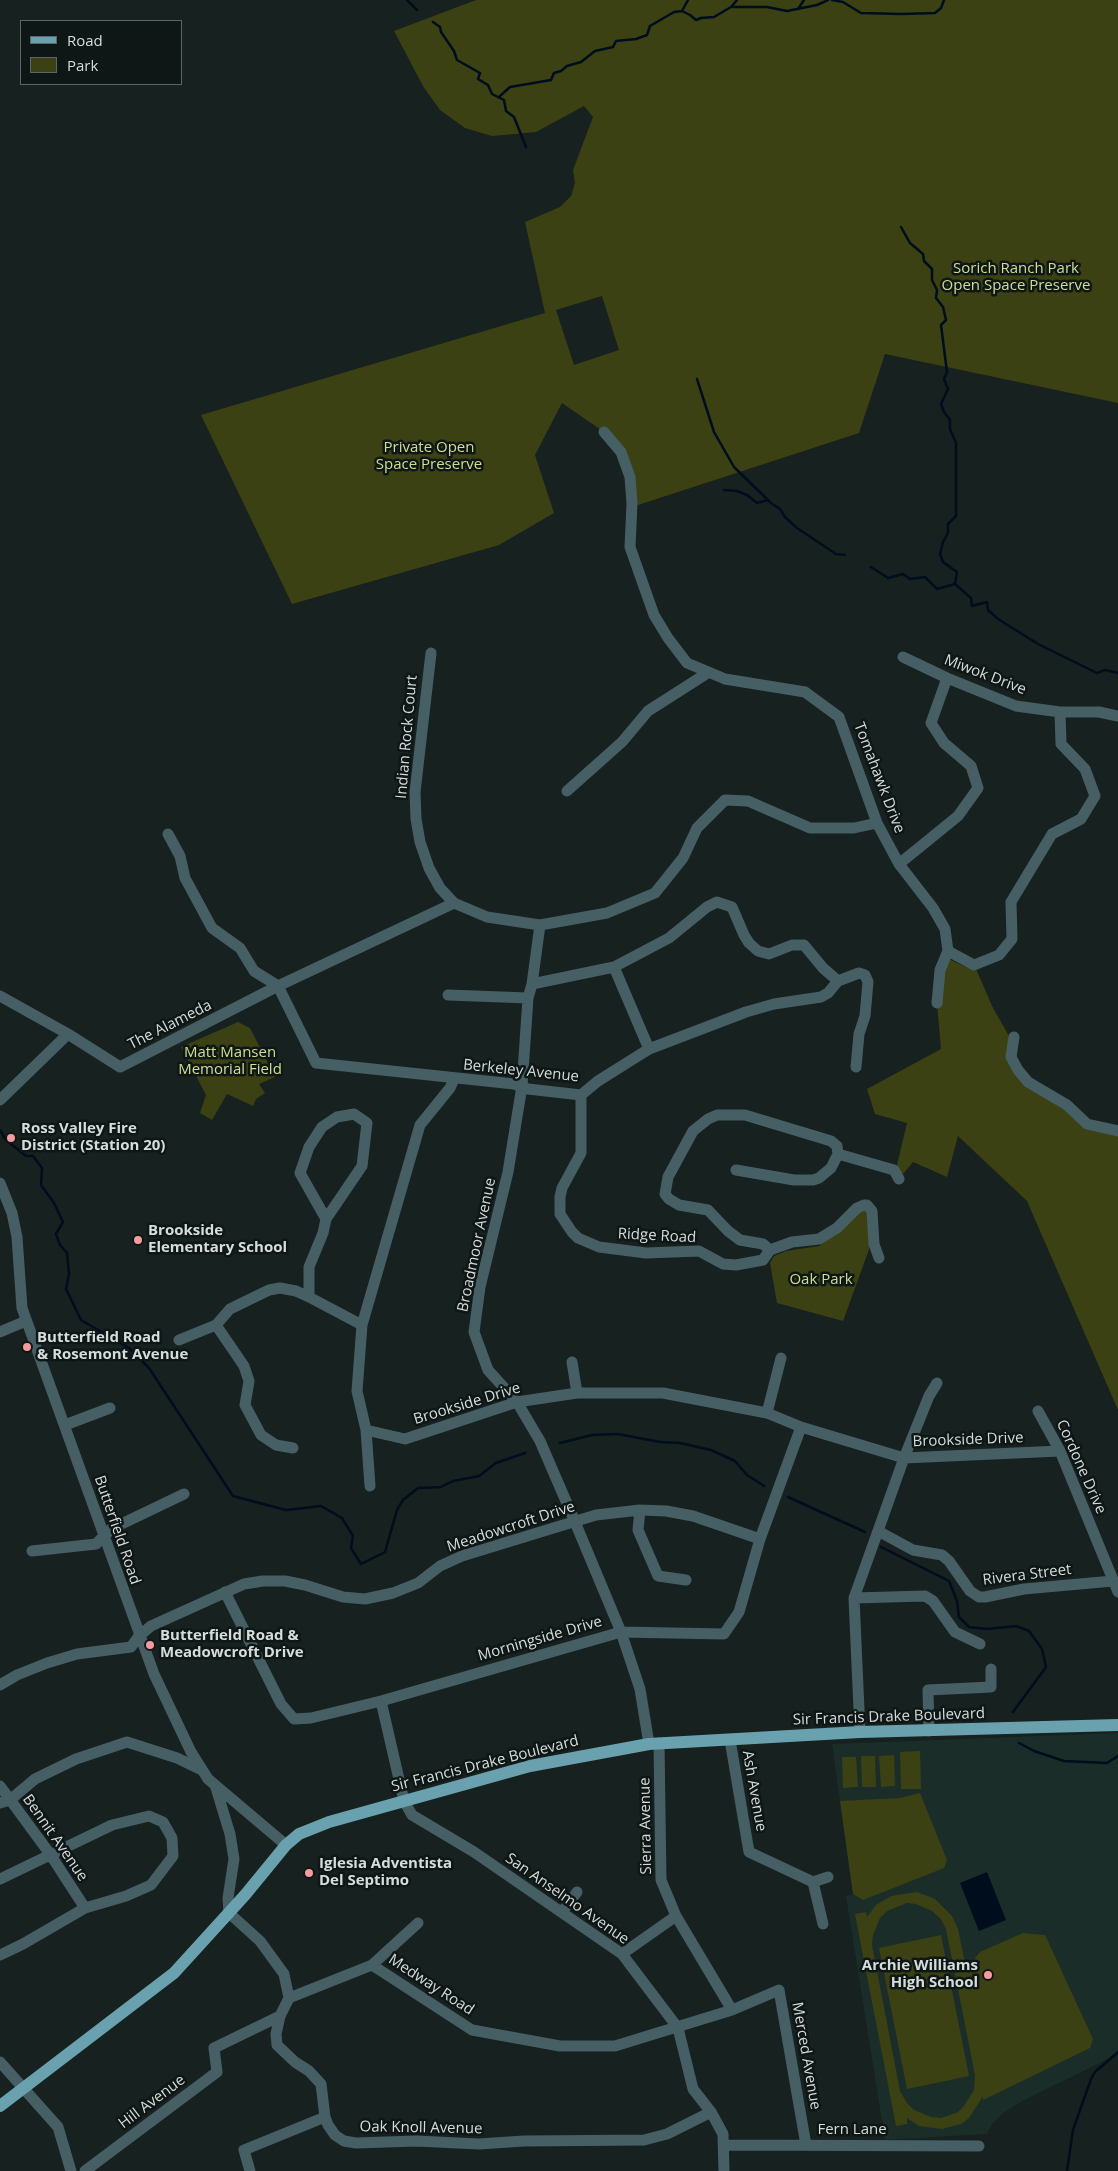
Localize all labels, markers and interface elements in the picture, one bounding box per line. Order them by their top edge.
legend [20,20,182,85]
text: Road [67,30,103,50]
text: Park [67,55,98,75]
park label: Sorich Ranch Park Open Space Preserve [942,260,1090,295]
park label: Private Open Space Preserve [376,439,482,474]
street label: Miwok Drive [941,651,1029,699]
street label: Indian Rock Court [393,674,421,800]
street label: Tomahawk Drive [850,720,908,836]
street label: The Alameda [125,996,215,1054]
park label: Matt Mansen Memorial Field [178,1044,282,1079]
street label: Berkeley Avenue [462,1056,580,1086]
place label: Ross Valley Fire District (Station 20) [21,1120,165,1155]
marker: Ross Valley Fire District (Station 20) [5,1132,17,1144]
street label: Broadmoor Avenue [454,1176,500,1314]
place label: Brookside Elementary School [148,1222,287,1257]
street label: Ridge Road [617,1225,697,1247]
marker: Brookside Elementary School [132,1234,144,1246]
park label: Oak Park [789,1271,853,1289]
place label: Butterfield Road & Rosemont Avenue [37,1329,188,1364]
marker: Butterfield Road & Rosemont Avenue [21,1341,33,1353]
street label: Brookside Drive [411,1379,523,1429]
street label: Cordone Drive [1052,1417,1110,1517]
street label: Brookside Drive [912,1429,1024,1451]
street label: Butterfield Road [90,1473,144,1587]
street label: Meadowcroft Drive [445,1498,577,1556]
street label: Rivera Street [982,1561,1072,1589]
street label: Morningside Drive [476,1613,604,1665]
place label: Butterfield Road & Meadowcroft Drive [160,1627,304,1662]
marker: Butterfield Road & Meadowcroft Drive [144,1639,156,1651]
street label: Sir Francis Drake Boulevard [793,1705,985,1729]
street label: Sir Francis Drake Boulevard [390,1732,580,1796]
street label: Ash Avenue [738,1749,770,1833]
street label: Sierra Avenue [636,1777,656,1875]
street label: Bennit Avenue [18,1791,92,1885]
street label: San Anselmo Avenue [502,1850,632,1948]
place label: Iglesia Adventista Del Septimo [319,1855,452,1890]
marker: Iglesia Adventista Del Septimo [303,1867,315,1879]
street label: Medway Road [385,1951,477,2019]
place label: Archie Williams High School [862,1957,978,1992]
marker: Archie Williams High School [982,1969,994,1981]
street label: Merced Avenue [788,2001,824,2111]
street label: Hill Avenue [115,2071,189,2133]
street label: Oak Knoll Avenue [359,2118,483,2138]
street label: Fern Lane [817,2121,887,2139]

